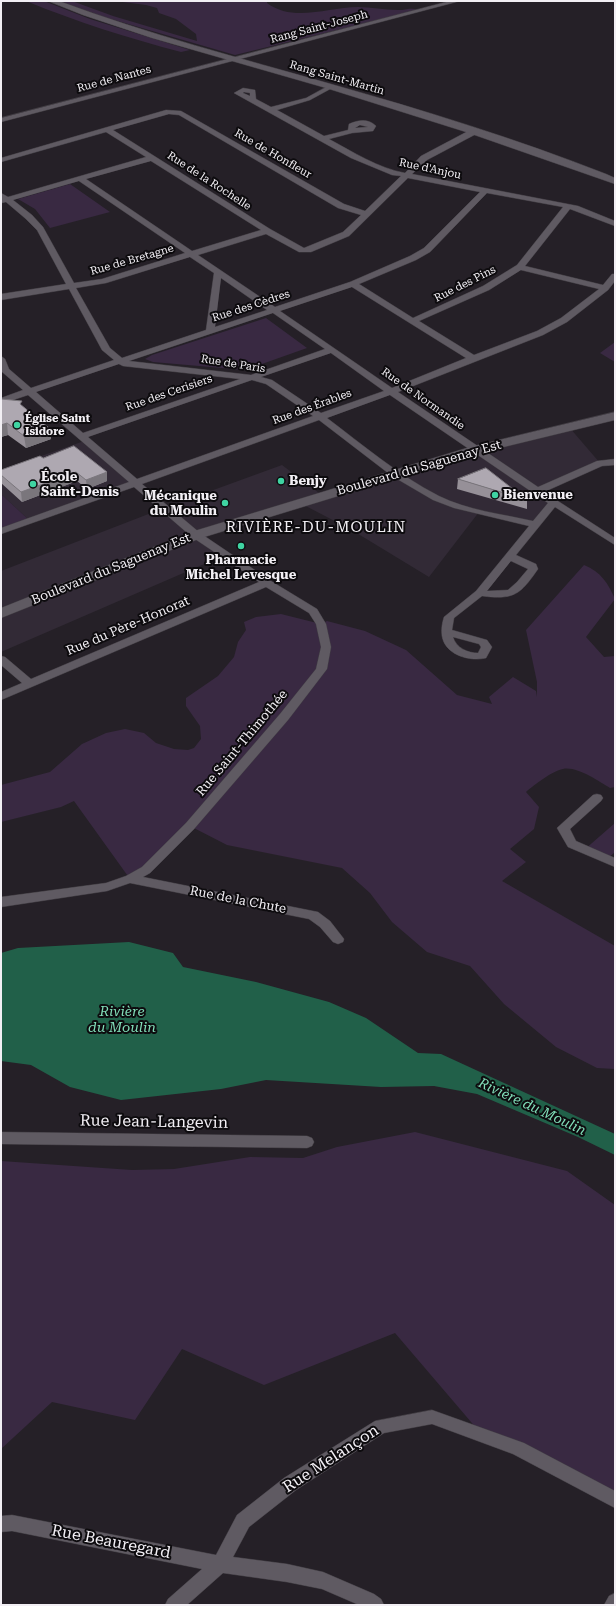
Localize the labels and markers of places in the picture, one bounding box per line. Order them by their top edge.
place label: Église Saint Isidore [25,412,90,438]
marker: Église Saint Isidore [12,420,22,430]
place label: École Saint-Denis [41,469,119,500]
place label: Benjy [289,473,327,489]
marker: Benjy [276,476,286,486]
marker: École Saint-Denis [28,479,38,489]
place label: Bienvenue [503,487,573,503]
place label: Mécanique du Moulin [144,488,217,519]
marker: Bienvenue [490,490,500,500]
marker: Mécanique du Moulin [220,498,230,508]
marker: Pharmacie Michel Levesque [236,541,246,551]
place label: Pharmacie Michel Levesque [186,552,296,583]

